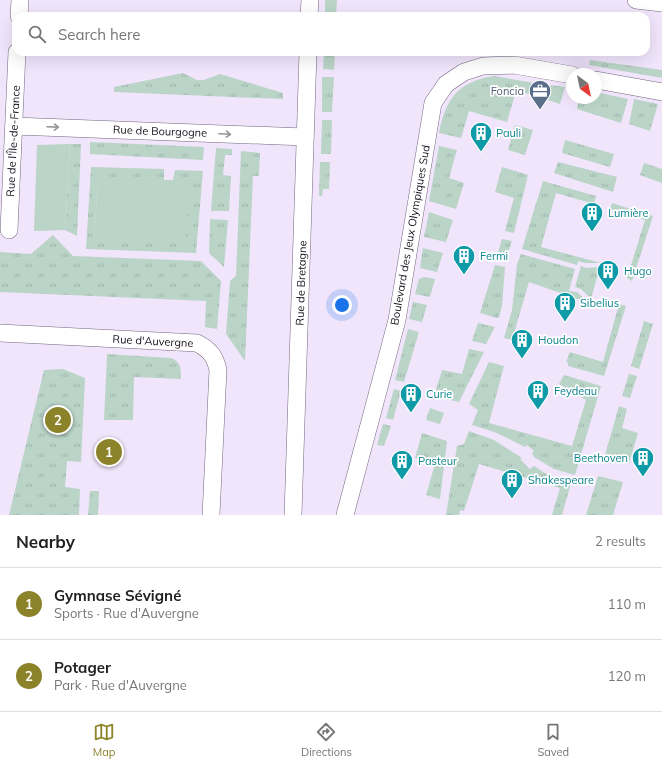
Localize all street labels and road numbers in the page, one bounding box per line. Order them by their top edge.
street label: Rue de l'Île-de-France [3,85,23,197]
street label: Rue de Bourgogne [113,122,207,140]
street label: Boulevard des Jeux Olympiques Sud [387,144,433,326]
street label: Rue de Bretagne [293,240,309,326]
street label: Rue d'Auvergne [112,332,194,350]

